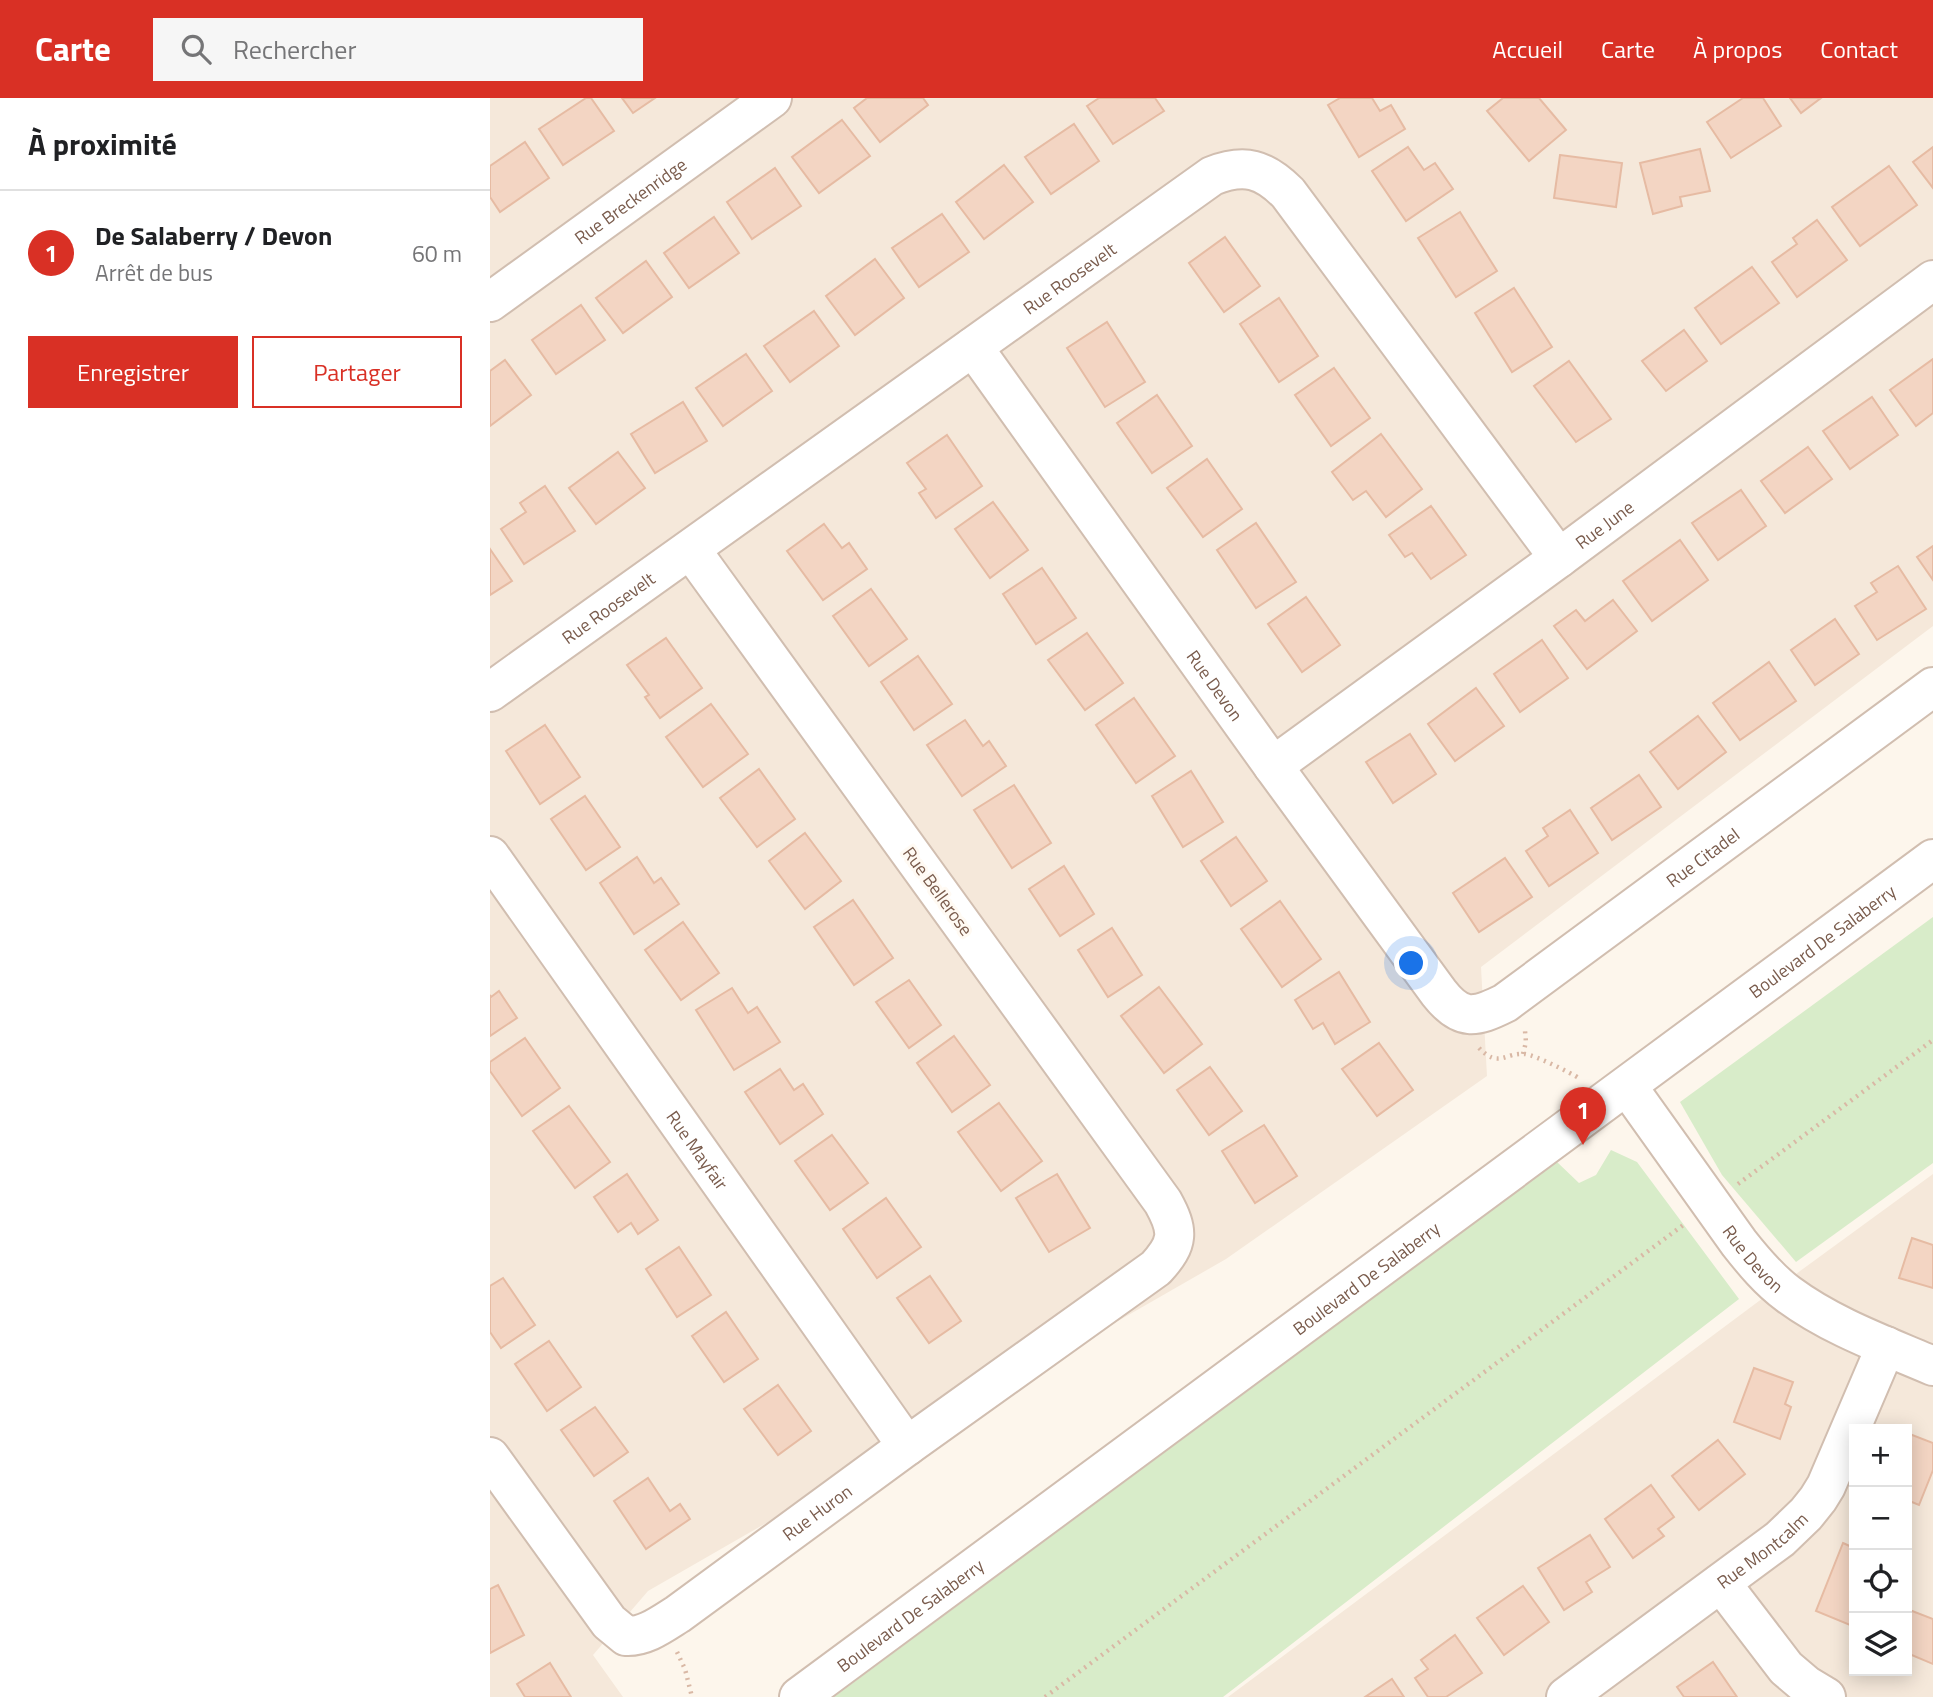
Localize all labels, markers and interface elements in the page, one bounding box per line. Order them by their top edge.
search box [153,18,643,81]
text: Carte [35,24,111,74]
icon: search [177,30,215,68]
text: Rechercher [233,30,356,69]
text: Accueil [1492,31,1563,67]
text: Carte [1601,31,1655,67]
text: À propos [1693,31,1782,67]
text: Contact [1820,31,1898,67]
text: À proximité [28,121,177,167]
street label: Rue Breckenridge [568,151,692,251]
text: De Salaberry / Devon [95,216,332,255]
street label: Rue Roosevelt [1017,235,1122,321]
text: 1 [45,236,57,271]
text: 60 m [412,236,462,271]
text: Arrêt de bus [95,255,213,290]
button: Enregistrer [28,336,238,408]
button: Partager [252,336,462,408]
street label: Rue June [1569,493,1639,555]
street label: Rue Roosevelt [556,565,661,650]
street label: Rue Devon [1180,644,1250,726]
street label: Rue Citadel [1660,821,1745,893]
street label: Rue Bellerose [896,841,980,941]
street label: Boulevard De Salaberry [1743,877,1901,1004]
your location [1394,946,1428,980]
pin: 1 [1560,1087,1606,1145]
street label: Rue Mayfair [660,1105,735,1195]
street label: Boulevard De Salaberry [1287,1214,1445,1341]
street label: Rue Devon [1716,1219,1790,1299]
map controls [1849,1424,1912,1676]
button: + [1849,1424,1912,1487]
street label: Rue Huron [776,1477,857,1547]
button: − [1849,1487,1912,1550]
street label: Rue Montcalm [1711,1506,1814,1595]
button: locate [1849,1550,1912,1613]
street label: Boulevard De Salaberry [831,1551,989,1678]
button: layers [1849,1613,1912,1676]

